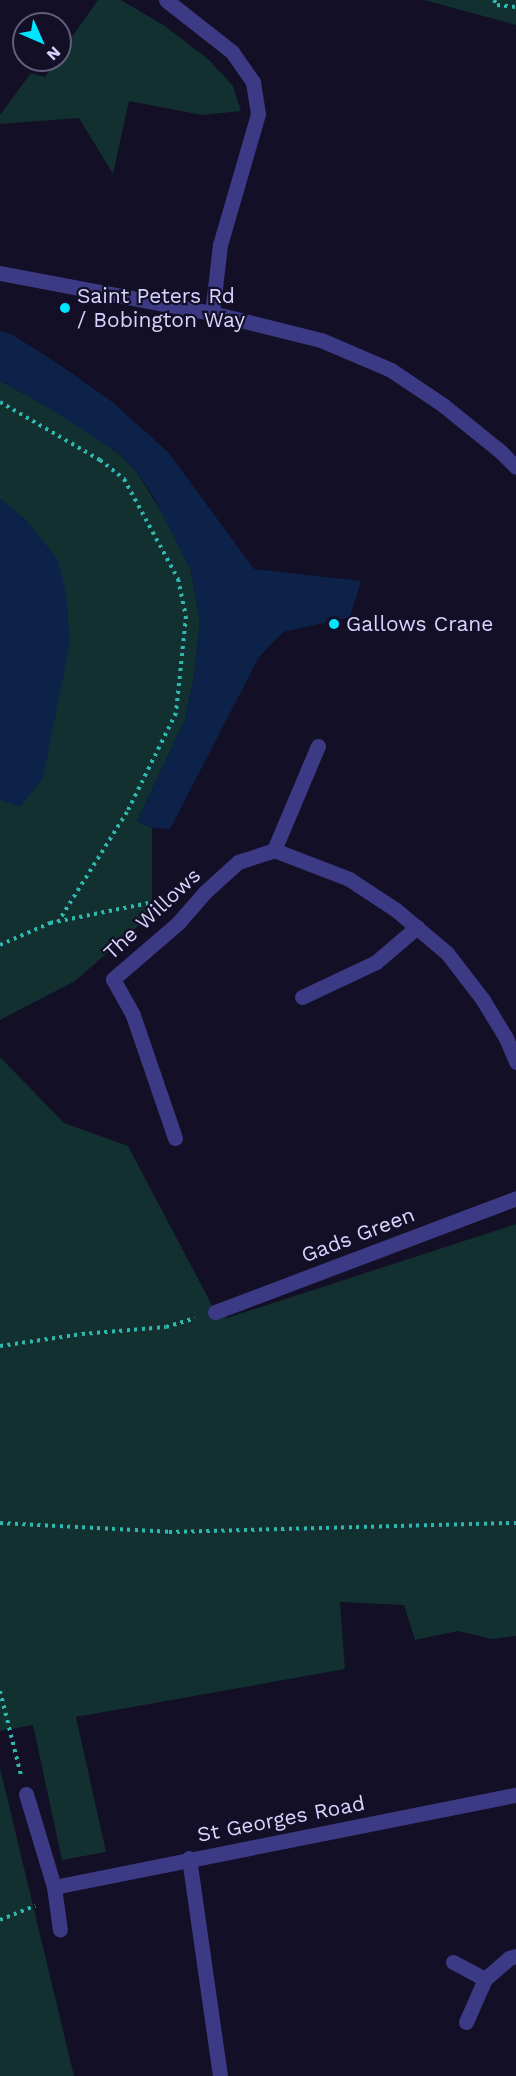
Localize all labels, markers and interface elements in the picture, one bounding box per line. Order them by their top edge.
north arrow [12,12,72,72]
text: N [43,43,65,65]
place label: Saint Peters Rd / Bobington Way [77,283,246,333]
marker: Saint Peters Rd / Bobington Way [58,301,72,315]
place label: Gallows Crane [346,611,493,637]
marker: Gallows Crane [327,617,341,631]
street label: The Willows [98,863,206,965]
street label: Gads Green [298,1202,418,1268]
street label: St Georges Road [195,1790,367,1848]

